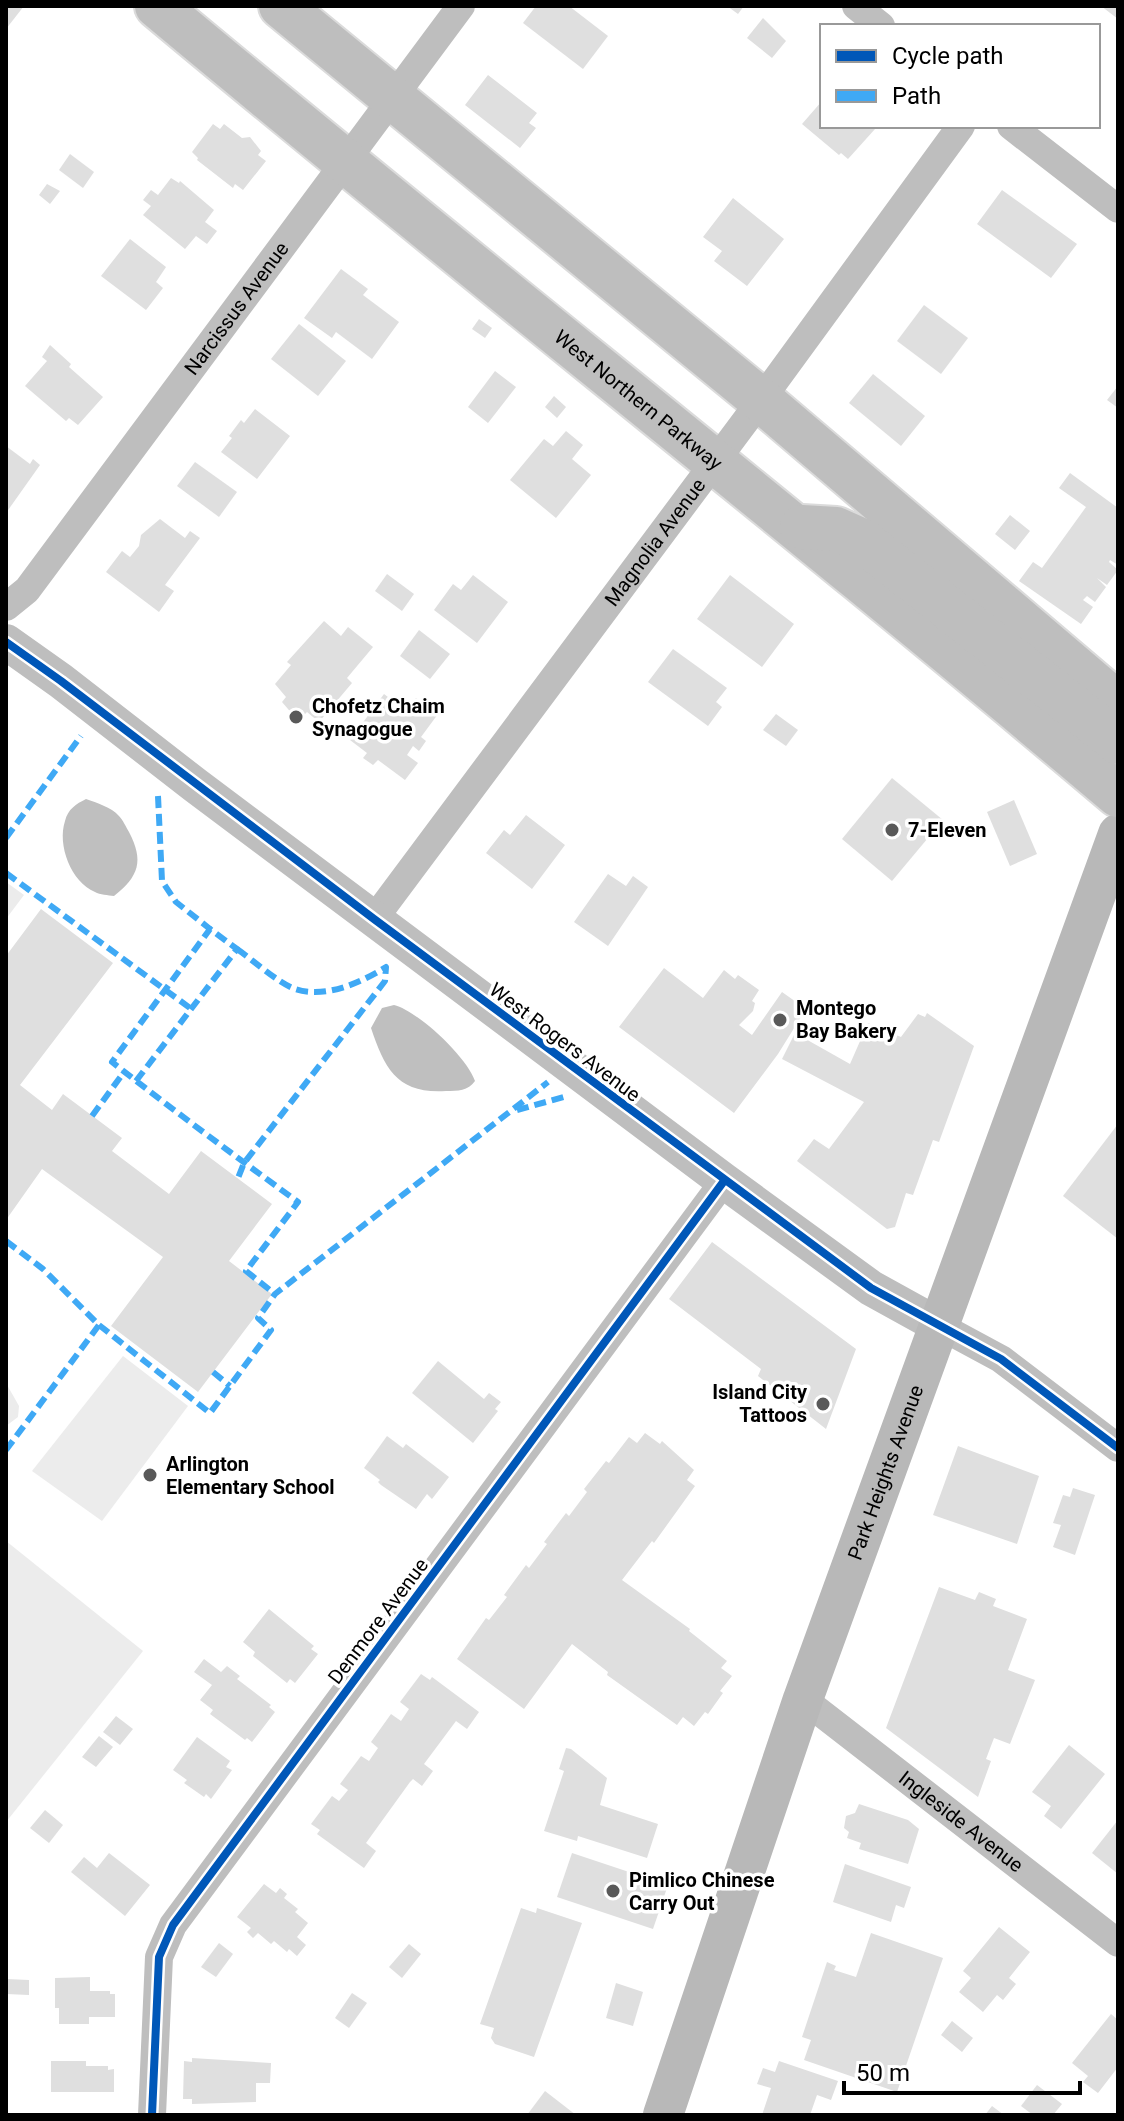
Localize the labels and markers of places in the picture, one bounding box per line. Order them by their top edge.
place label: Chofetz Chaim Synagogue [312,694,445,741]
marker: Chofetz Chaim Synagogue [287,708,305,726]
place label: 7-Eleven [908,818,987,842]
marker: 7-Eleven [883,821,901,839]
place label: Montego Bay Bakery [796,996,898,1043]
marker: Montego Bay Bakery [771,1011,789,1029]
place label: Island City Tattoos [712,1380,808,1427]
marker: Island City Tattoos [814,1395,832,1413]
place label: Arlington Elementary School [166,1452,335,1499]
marker: Arlington Elementary School [141,1466,159,1484]
place label: Pimlico Chinese Carry Out [629,1868,775,1915]
marker: Pimlico Chinese Carry Out [604,1882,622,1900]

